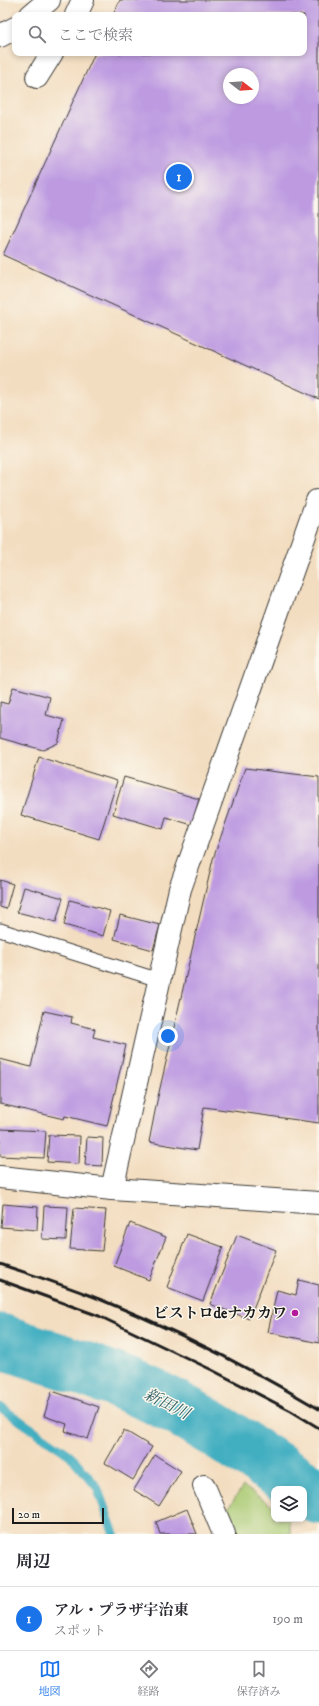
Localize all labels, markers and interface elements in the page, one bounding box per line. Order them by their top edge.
search box [12,12,307,56]
icon: search [26,23,48,45]
text: ここで検索 [58,26,133,45]
north arrow [223,68,259,104]
pin: 1 [166,162,192,192]
your location [158,1026,178,1046]
place label: ビストロdeナカカワ [154,1304,287,1323]
marker: ビストロdeナカカワ [290,1308,300,1318]
water label: 新田川 [141,1384,195,1425]
map controls [271,1486,307,1522]
button: layers [271,1486,307,1522]
scale bar [12,1506,104,1525]
text: 20 m [18,1508,40,1522]
text: 周辺 [16,1551,50,1573]
text: アル・プラザ宇治東 [54,1601,188,1620]
text: 1 [27,1611,31,1627]
text: 190 m [272,1611,303,1627]
text: スポット [54,1623,106,1639]
tab: 地図 [39,1658,61,1699]
tab: 経路 [138,1658,160,1699]
tab: 保存済み [237,1658,281,1699]

